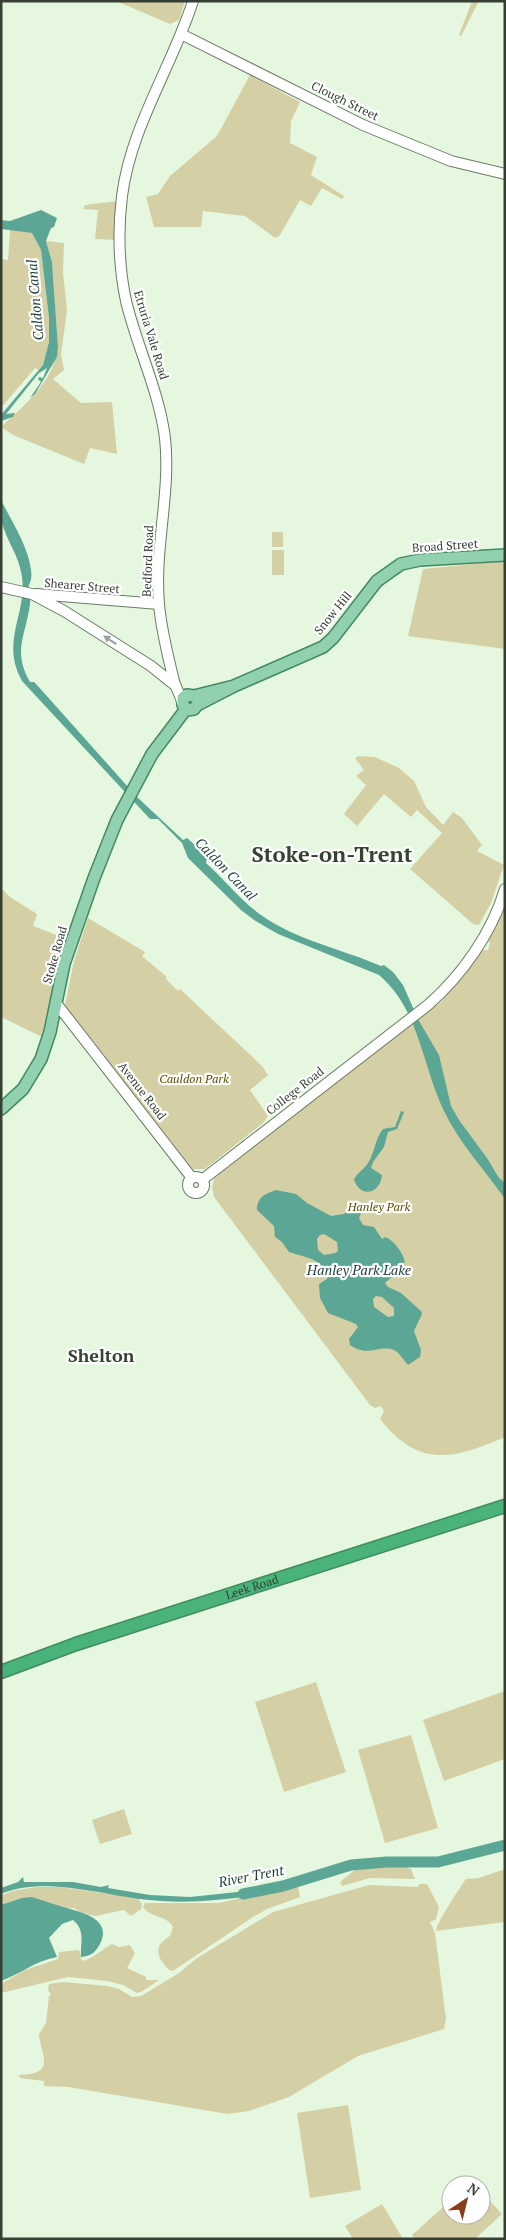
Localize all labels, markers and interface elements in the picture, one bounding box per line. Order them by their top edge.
street label: Clough Street [309,78,382,124]
water label: Caldon Canal [21,259,47,341]
street label: Etruria Vale Road [131,288,172,382]
street label: Bedford Road [139,525,156,597]
street label: Broad Street [411,536,479,555]
street label: Shearer Street [44,575,121,596]
street label: Snow Hill [311,588,355,637]
one-way arrow [103,635,116,645]
water label: Caldon Canal [191,833,261,904]
district label: Stoke-on-Trent [252,839,413,868]
street label: Stoke Road [39,924,70,985]
street label: Avenue Road [115,1059,170,1123]
street label: College Road [263,1063,327,1118]
park label: Cauldon Park [159,1071,229,1086]
park label: Hanley Park [347,1199,410,1214]
water label: Hanley Park Lake [306,1260,412,1279]
district label: Shelton [68,1343,135,1367]
street label: Leek Road [224,1571,281,1602]
water label: River Trent [216,1860,286,1891]
north arrow [441,2175,491,2225]
text: N [464,2178,484,2200]

